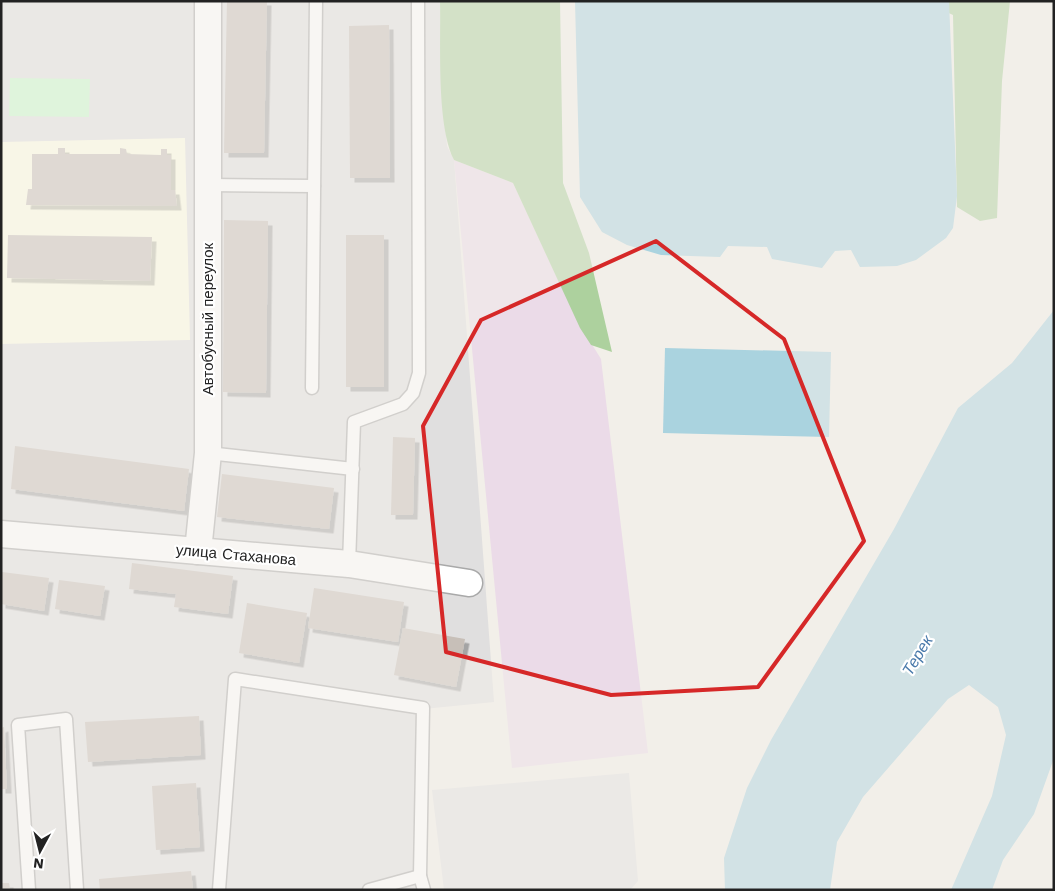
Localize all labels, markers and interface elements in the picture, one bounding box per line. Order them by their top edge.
street label: Автобусный переулок [199,242,217,395]
street label: улица Стаханова [175,541,298,569]
water label: Терек [898,630,938,679]
north arrow [15,826,65,876]
text: N [32,855,45,872]

